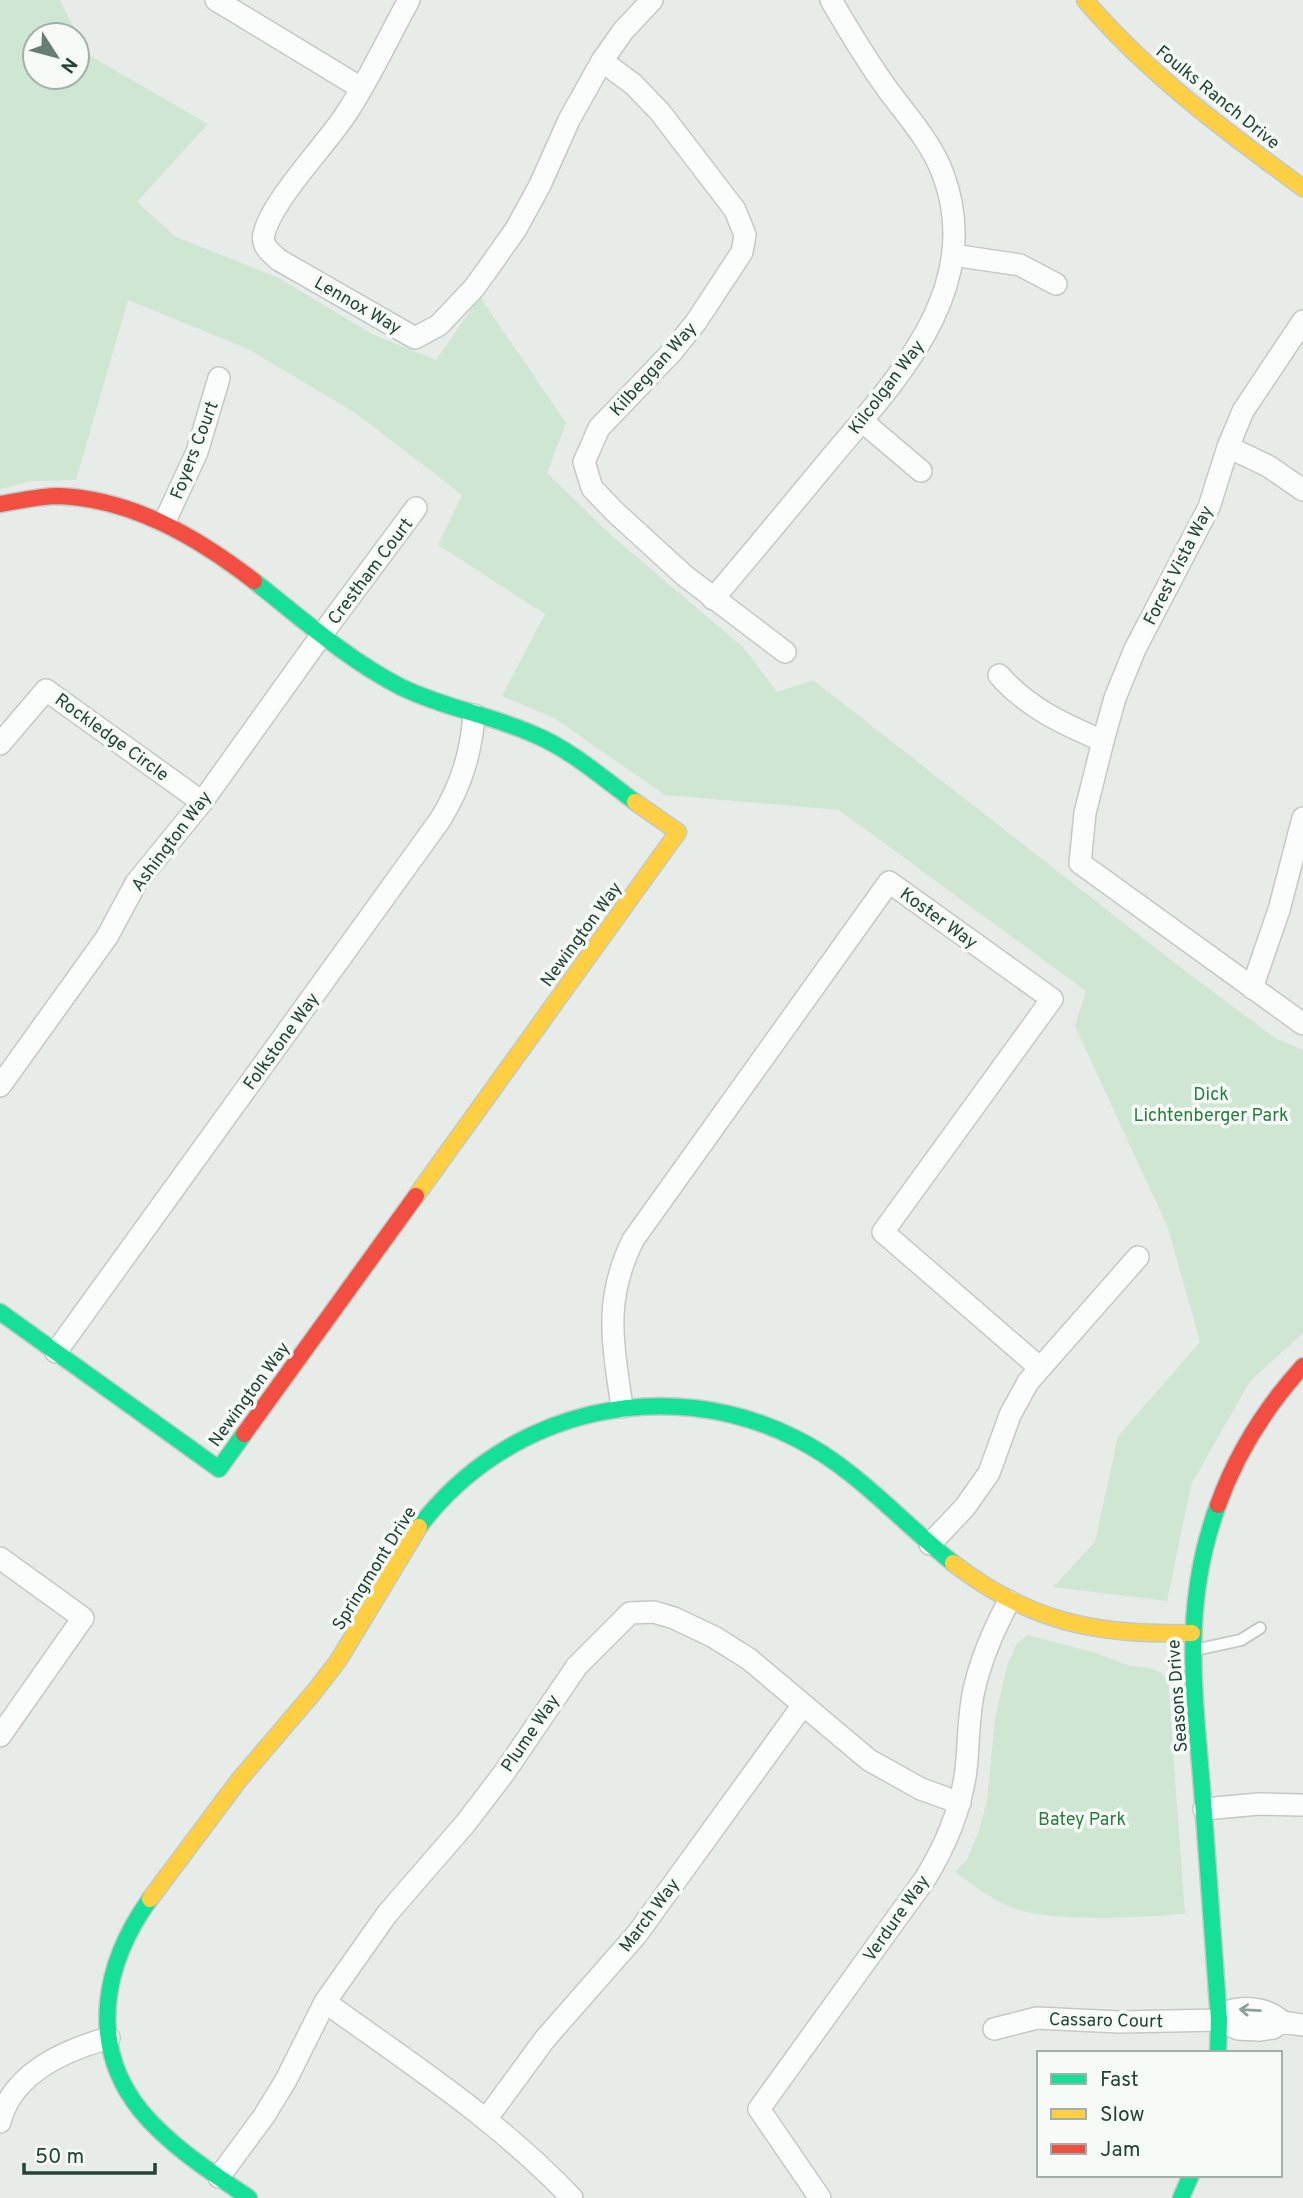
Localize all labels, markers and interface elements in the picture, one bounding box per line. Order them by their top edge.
north arrow [21,21,91,91]
street label: Foulks Ranch Drive [1150,41,1284,155]
text: N [54,52,82,77]
street label: Lennox Way [309,272,405,341]
street label: Kilbeggan Way [606,318,703,422]
street label: Kilcolgan Way [844,336,930,440]
street label: Foyers Court [166,398,225,503]
street label: Forest Vista Way [1139,502,1219,629]
street label: Crestham Court [324,514,419,630]
street label: Rockledge Circle [50,689,173,787]
street label: Ashington Way [127,787,218,897]
street label: Newington Way [536,878,628,992]
street label: Koster Way [895,883,982,955]
street label: Folkstone Way [239,989,325,1095]
park label: Dick Lichtenberger Park [1133,1084,1289,1128]
street label: Newington Way [204,1338,296,1452]
street label: Springmont Drive [328,1502,423,1635]
street label: Seasons Drive [1163,1639,1194,1753]
street label: Plume Way [497,1691,566,1777]
park label: Batey Park [1038,1809,1126,1832]
street label: Verdure Way [859,1871,935,1967]
street label: March Way [615,1874,686,1957]
one-way arrow [1239,2004,1262,2017]
street label: Cassaro Court [1049,2009,1163,2034]
legend [1037,2051,1282,2177]
text: Fast [1100,2067,1139,2094]
text: Slow [1100,2102,1145,2129]
scale bar [24,2132,156,2176]
text: Jam [1100,2137,1141,2164]
text: 50 m [35,2144,84,2171]

